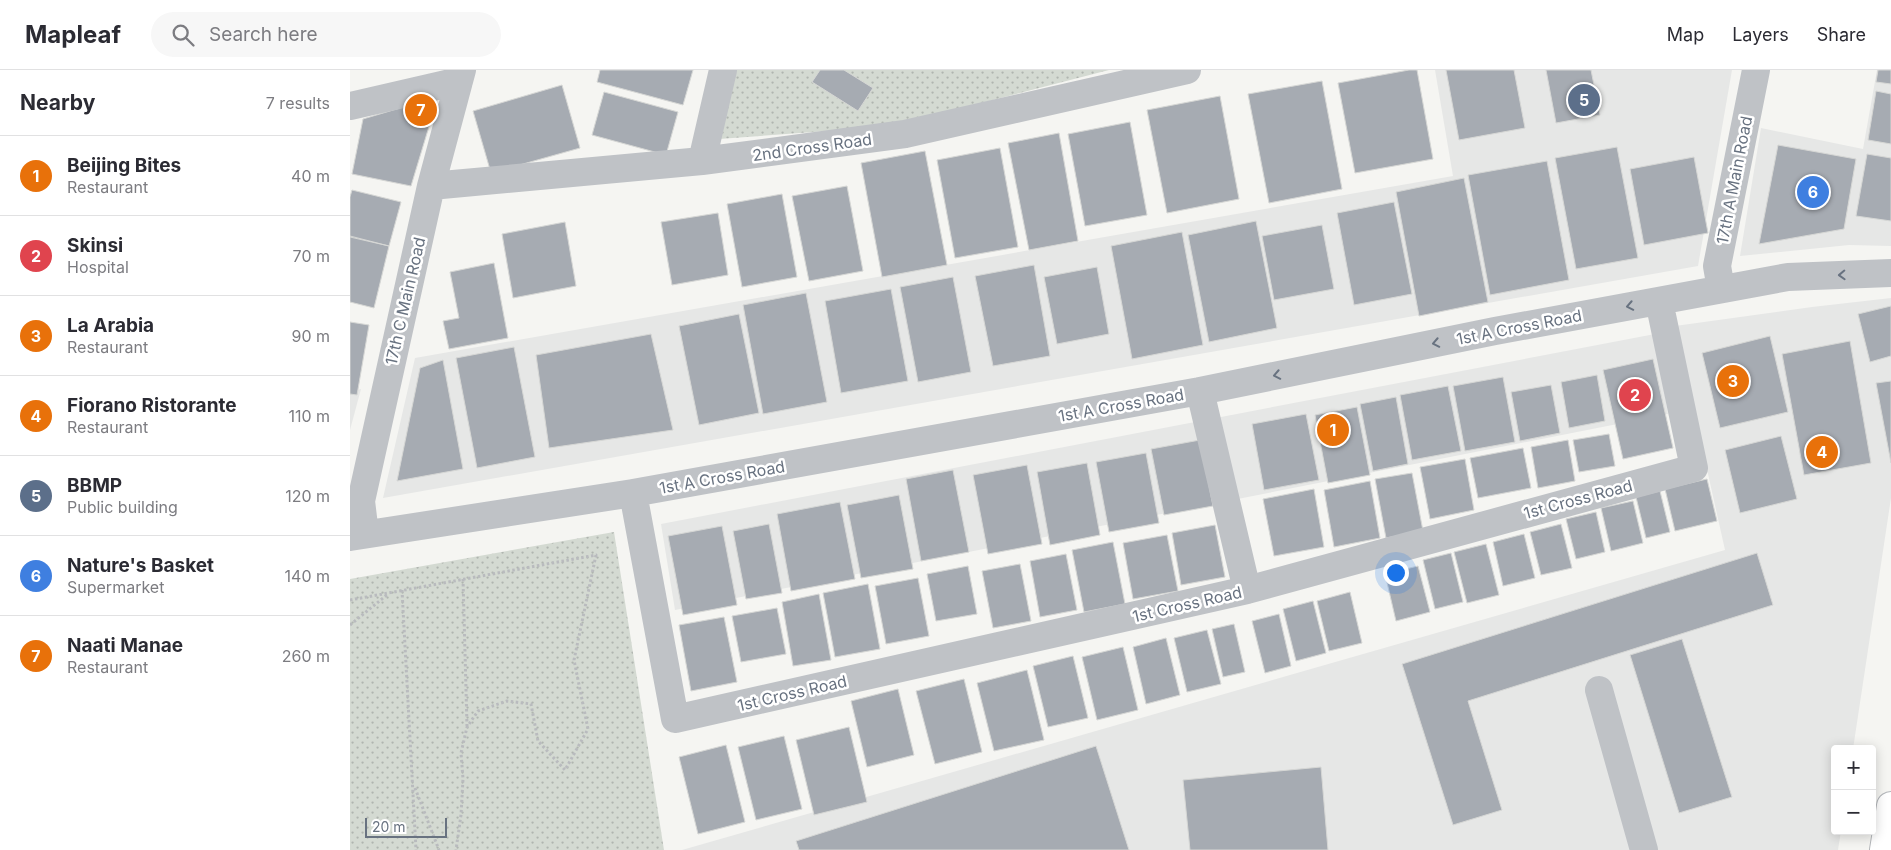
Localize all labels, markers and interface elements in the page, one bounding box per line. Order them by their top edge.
search box [151,12,501,57]
text: Mapleaf [25,20,121,49]
icon: search [169,21,197,49]
text: Search here [209,23,318,46]
text: Map [1667,24,1704,45]
text: Layers [1732,24,1789,45]
text: Share [1817,24,1866,45]
pin: 5 [1568,81,1600,119]
text: Nearby [20,90,95,115]
pin: 7 [405,91,437,129]
text: 7 results [266,93,330,113]
street label: 17th A Main Road [1712,114,1756,246]
street label: 2nd Cross Road [751,129,873,165]
text: Beijing Bites [67,154,181,177]
text: 1 [33,166,39,186]
text: 40 m [291,166,330,186]
pin: 6 [1797,173,1829,211]
text: Restaurant [67,177,148,197]
text: Skinsi [67,234,123,257]
street label: 17th C Main Road [381,235,429,367]
text: 2 [31,246,41,266]
text: 70 m [293,246,330,266]
text: Hospital [67,257,129,277]
one-way arrow [1838,270,1846,280]
one-way arrow [1626,300,1634,311]
street label: 1st A Cross Road [1455,305,1583,349]
text: La Arabia [67,314,154,337]
text: 3 [31,326,41,346]
text: 90 m [291,326,330,346]
text: Restaurant [67,337,148,357]
one-way arrow [1432,338,1440,348]
pin: 3 [1717,362,1749,400]
one-way arrow [1272,370,1281,380]
pin: 2 [1619,376,1651,414]
street label: 1st A Cross Road [1057,384,1185,426]
text: Fiorano Ristorante [67,394,237,417]
text: 4 [31,406,41,426]
text: 110 m [288,406,330,426]
pin: 1 [1317,411,1349,449]
text: Restaurant [67,417,148,437]
pin: 4 [1806,433,1838,471]
street label: 1st A Cross Road [658,456,786,498]
text: BBMP [67,474,122,497]
street label: 1st Cross Road [1521,475,1635,523]
text: 5 [31,486,41,506]
text: 120 m [285,486,330,506]
text: Public building [67,497,178,517]
text: Nature's Basket [67,554,214,577]
your location [1383,560,1409,586]
text: 6 [31,566,41,586]
text: 140 m [285,566,330,586]
text: Supermarket [67,577,164,597]
street label: 1st Cross Road [1130,582,1244,626]
text: Naati Manae [67,634,183,657]
text: 7 [31,646,41,666]
text: 260 m [282,646,330,666]
text: Restaurant [67,657,148,677]
street label: 1st Cross Road [735,671,849,715]
map controls [1831,745,1876,835]
button: + [1831,745,1876,790]
button: − [1831,790,1876,835]
scale bar [365,815,448,838]
text: 20 m [372,818,406,835]

